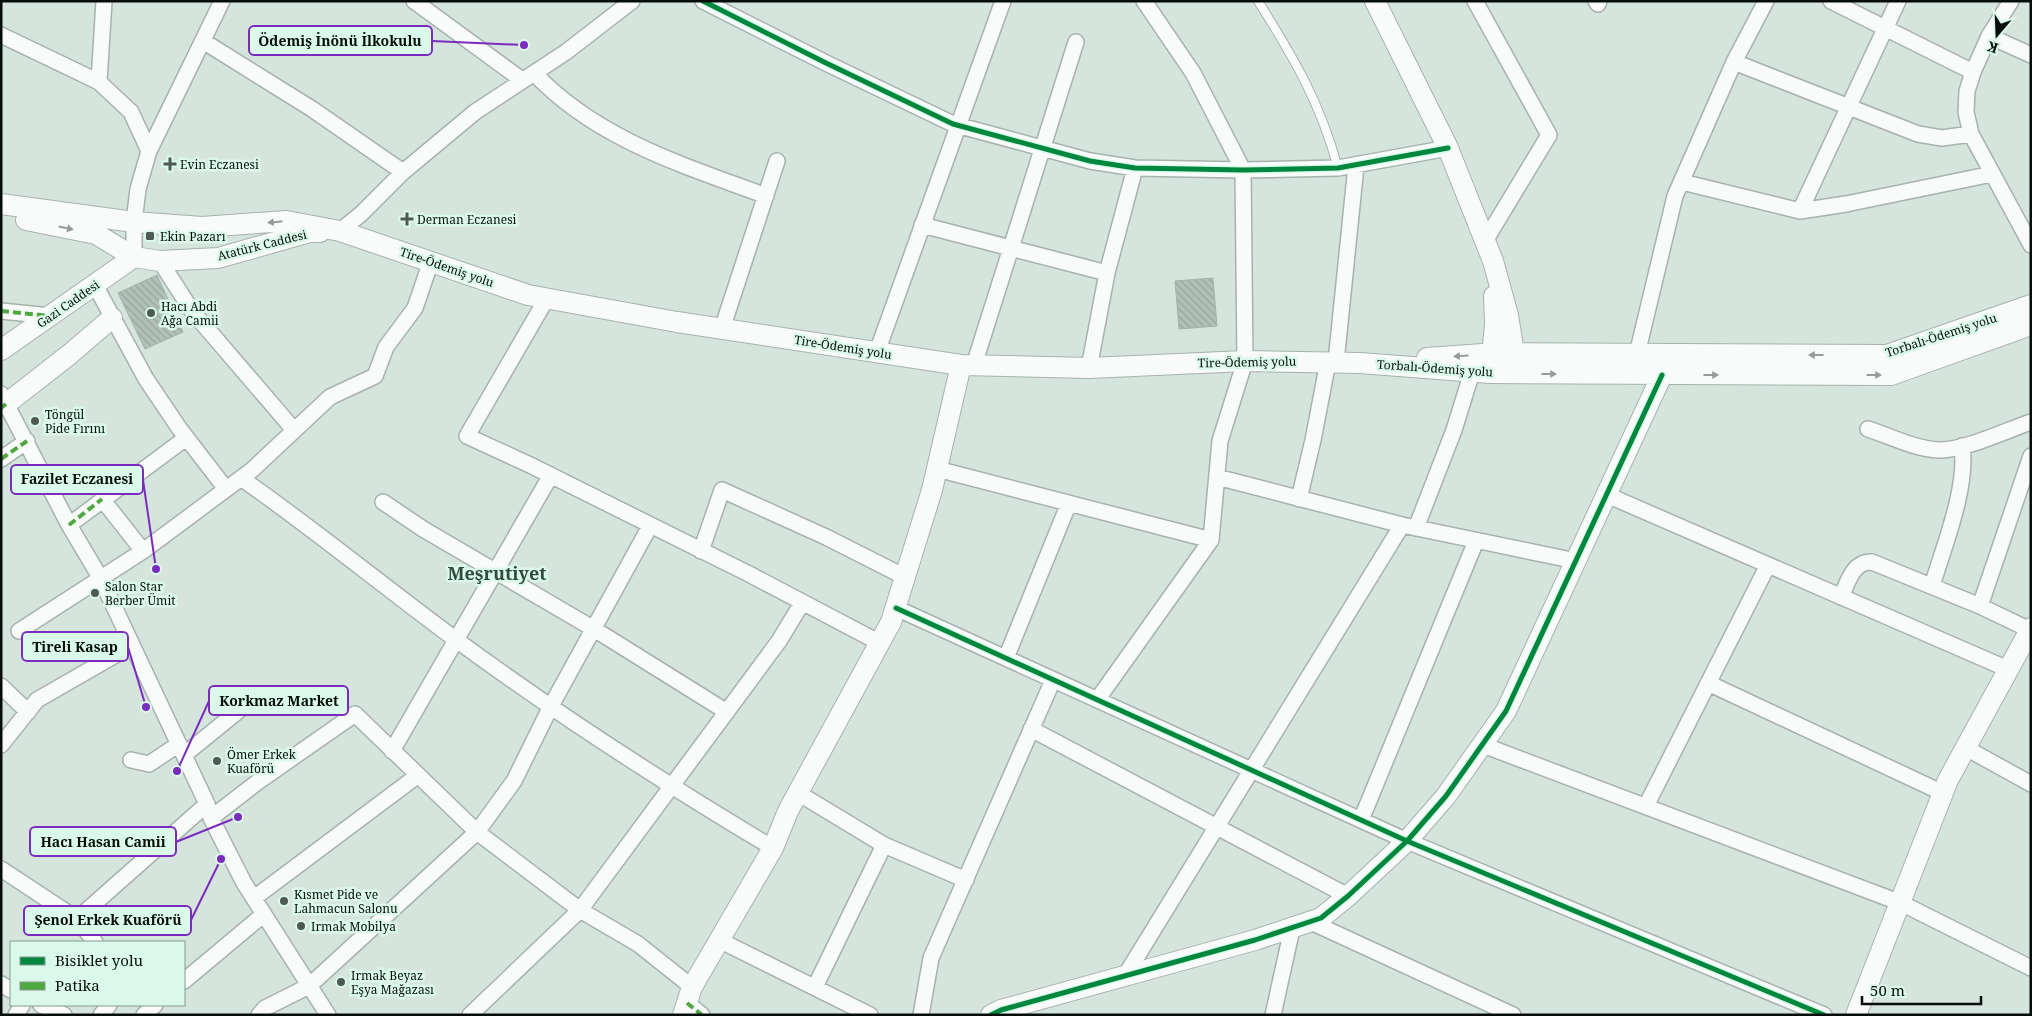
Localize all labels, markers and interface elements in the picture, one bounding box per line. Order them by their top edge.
north arrow [1972,10,2022,60]
callout: Ödemiş İnönü İlkokulu [249,26,432,55]
text: Ödemiş İnönü İlkokulu [258,31,422,50]
text: K [1984,37,2001,58]
place label: Evin Eczanesi [180,156,259,173]
marker: Evin Eczanesi [164,158,176,170]
place label: Derman Eczanesi [417,211,517,228]
marker: Derman Eczanesi [401,213,413,225]
one-way arrow [266,218,282,226]
one-way arrow [59,224,74,232]
street label: Atatürk Caddesi [215,226,309,264]
place label: Ekin Pazarı [160,228,226,245]
marker: Ekin Pazarı [144,230,156,242]
street label: Tire-Ödemiş yolu [398,243,497,291]
street label: Gazi Caddesi [33,276,103,332]
place label: Hacı Abdi Ağa Camii [161,298,219,329]
marker: Hacı Abdi Ağa Camii [145,307,157,319]
street label: Torbalı-Ödemiş yolu [1883,309,1999,361]
street label: Tire-Ödemiş yolu [793,331,893,363]
one-way arrow [1807,351,1823,359]
one-way arrow [1452,352,1468,360]
street label: Tire-Ödemiş yolu [1198,353,1297,371]
street label: Torbalı-Ödemiş yolu [1376,355,1494,381]
one-way arrow [1541,370,1557,378]
one-way arrow [1703,371,1719,379]
one-way arrow [1866,371,1882,379]
place label: Töngül Pide Fırını [45,406,105,437]
marker: Töngül Pide Fırını [29,415,41,427]
callout: Fazilet Eczanesi [11,465,143,494]
text: Fazilet Eczanesi [21,469,133,488]
district label: Meşrutiyet [447,561,547,585]
place label: Salon Star Berber Ümit [105,578,176,609]
marker: Salon Star Berber Ümit [89,587,101,599]
callout: Tireli Kasap [22,632,128,661]
text: Tireli Kasap [32,637,118,656]
callout: Korkmaz Market [209,686,348,715]
text: Korkmaz Market [219,691,339,710]
place label: Ömer Erkek Kuaförü [227,746,297,777]
marker: Ömer Erkek Kuaförü [211,755,223,767]
callout: Hacı Hasan Camii [30,827,176,856]
text: Hacı Hasan Camii [40,832,166,851]
place label: Kısmet Pide ve Lahmacun Salonu [294,886,398,917]
marker: Kısmet Pide ve Lahmacun Salonu [278,895,290,907]
callout: Şenol Erkek Kuaförü [24,906,191,935]
text: Şenol Erkek Kuaförü [35,910,181,929]
place label: Irmak Mobilya [311,918,396,935]
marker: Irmak Mobilya [295,920,307,932]
legend [10,941,185,1006]
text: Bisiklet yolu [55,950,144,970]
place label: Irmak Beyaz Eşya Mağazası [351,967,434,998]
scale bar [1862,974,1981,1006]
text: Patika [55,975,100,995]
marker: Irmak Beyaz Eşya Mağazası [335,976,347,988]
text: 50 m [1870,980,1905,1000]

